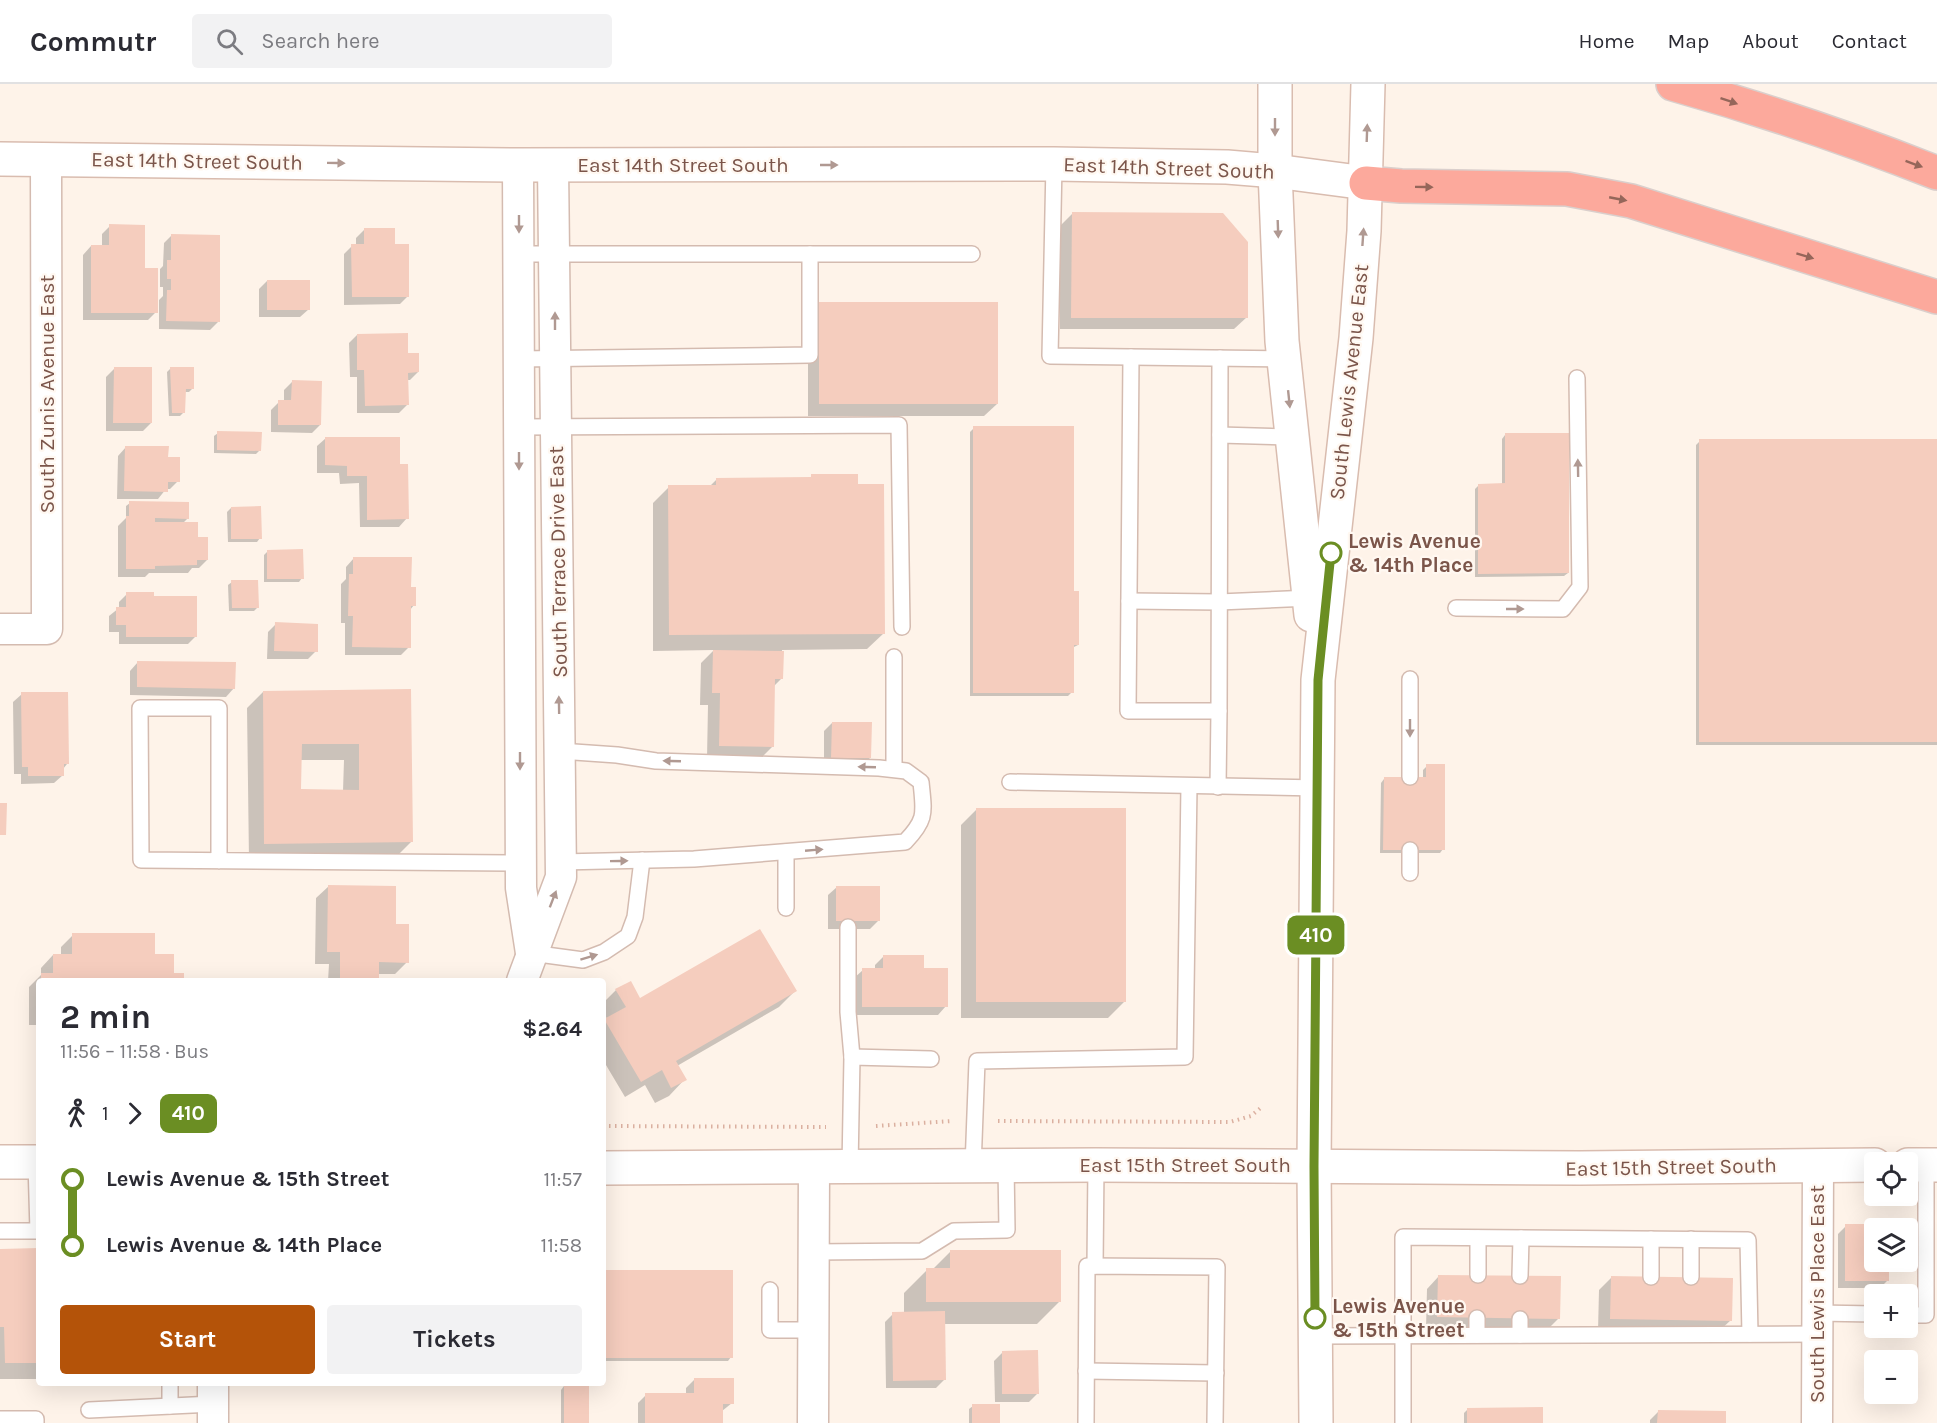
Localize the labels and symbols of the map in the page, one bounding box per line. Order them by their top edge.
one-way arrow [1720,96,1738,106]
one-way arrow [1270,118,1280,137]
one-way arrow [1362,124,1372,143]
street label: East 14th Street South [91,147,303,175]
street label: East 14th Street South [1063,152,1275,184]
street label: East 14th Street South [577,153,789,177]
one-way arrow [326,158,345,168]
one-way arrow [819,160,838,170]
one-way arrow [1905,160,1923,170]
one-way arrow [1415,182,1434,192]
one-way arrow [1609,195,1628,204]
one-way arrow [514,214,524,233]
one-way arrow [1273,220,1282,239]
one-way arrow [1358,228,1368,247]
one-way arrow [1796,251,1814,261]
street label: South Lewis Avenue East [1325,263,1373,501]
street label: South Zunis Avenue East [35,274,59,513]
one-way arrow [550,312,560,331]
one-way arrow [1284,390,1294,409]
street label: South Terrace Drive East [544,446,572,678]
one-way arrow [514,451,524,470]
one-way arrow [1573,459,1583,478]
place label: Lewis Avenue & 14th Place [1348,529,1481,577]
marker: Lewis Avenue & 14th Place [1320,542,1342,564]
one-way arrow [1505,604,1524,614]
one-way arrow [554,696,564,715]
one-way arrow [1405,719,1415,738]
one-way arrow [515,751,525,770]
one-way arrow [663,756,682,766]
one-way arrow [858,763,877,772]
one-way arrow [805,845,824,855]
one-way arrow [610,856,629,866]
one-way arrow [548,890,558,908]
line badge: 410 [1282,916,1350,954]
one-way arrow [580,952,598,961]
street label: East 15th Street South [1079,1153,1291,1177]
street label: East 15th Street South [1565,1153,1777,1181]
street label: South Lewis Place East [1805,1185,1829,1403]
place label: Lewis Avenue & 15th Street [1332,1294,1465,1342]
marker: Lewis Avenue & 15th Street [1304,1307,1326,1329]

